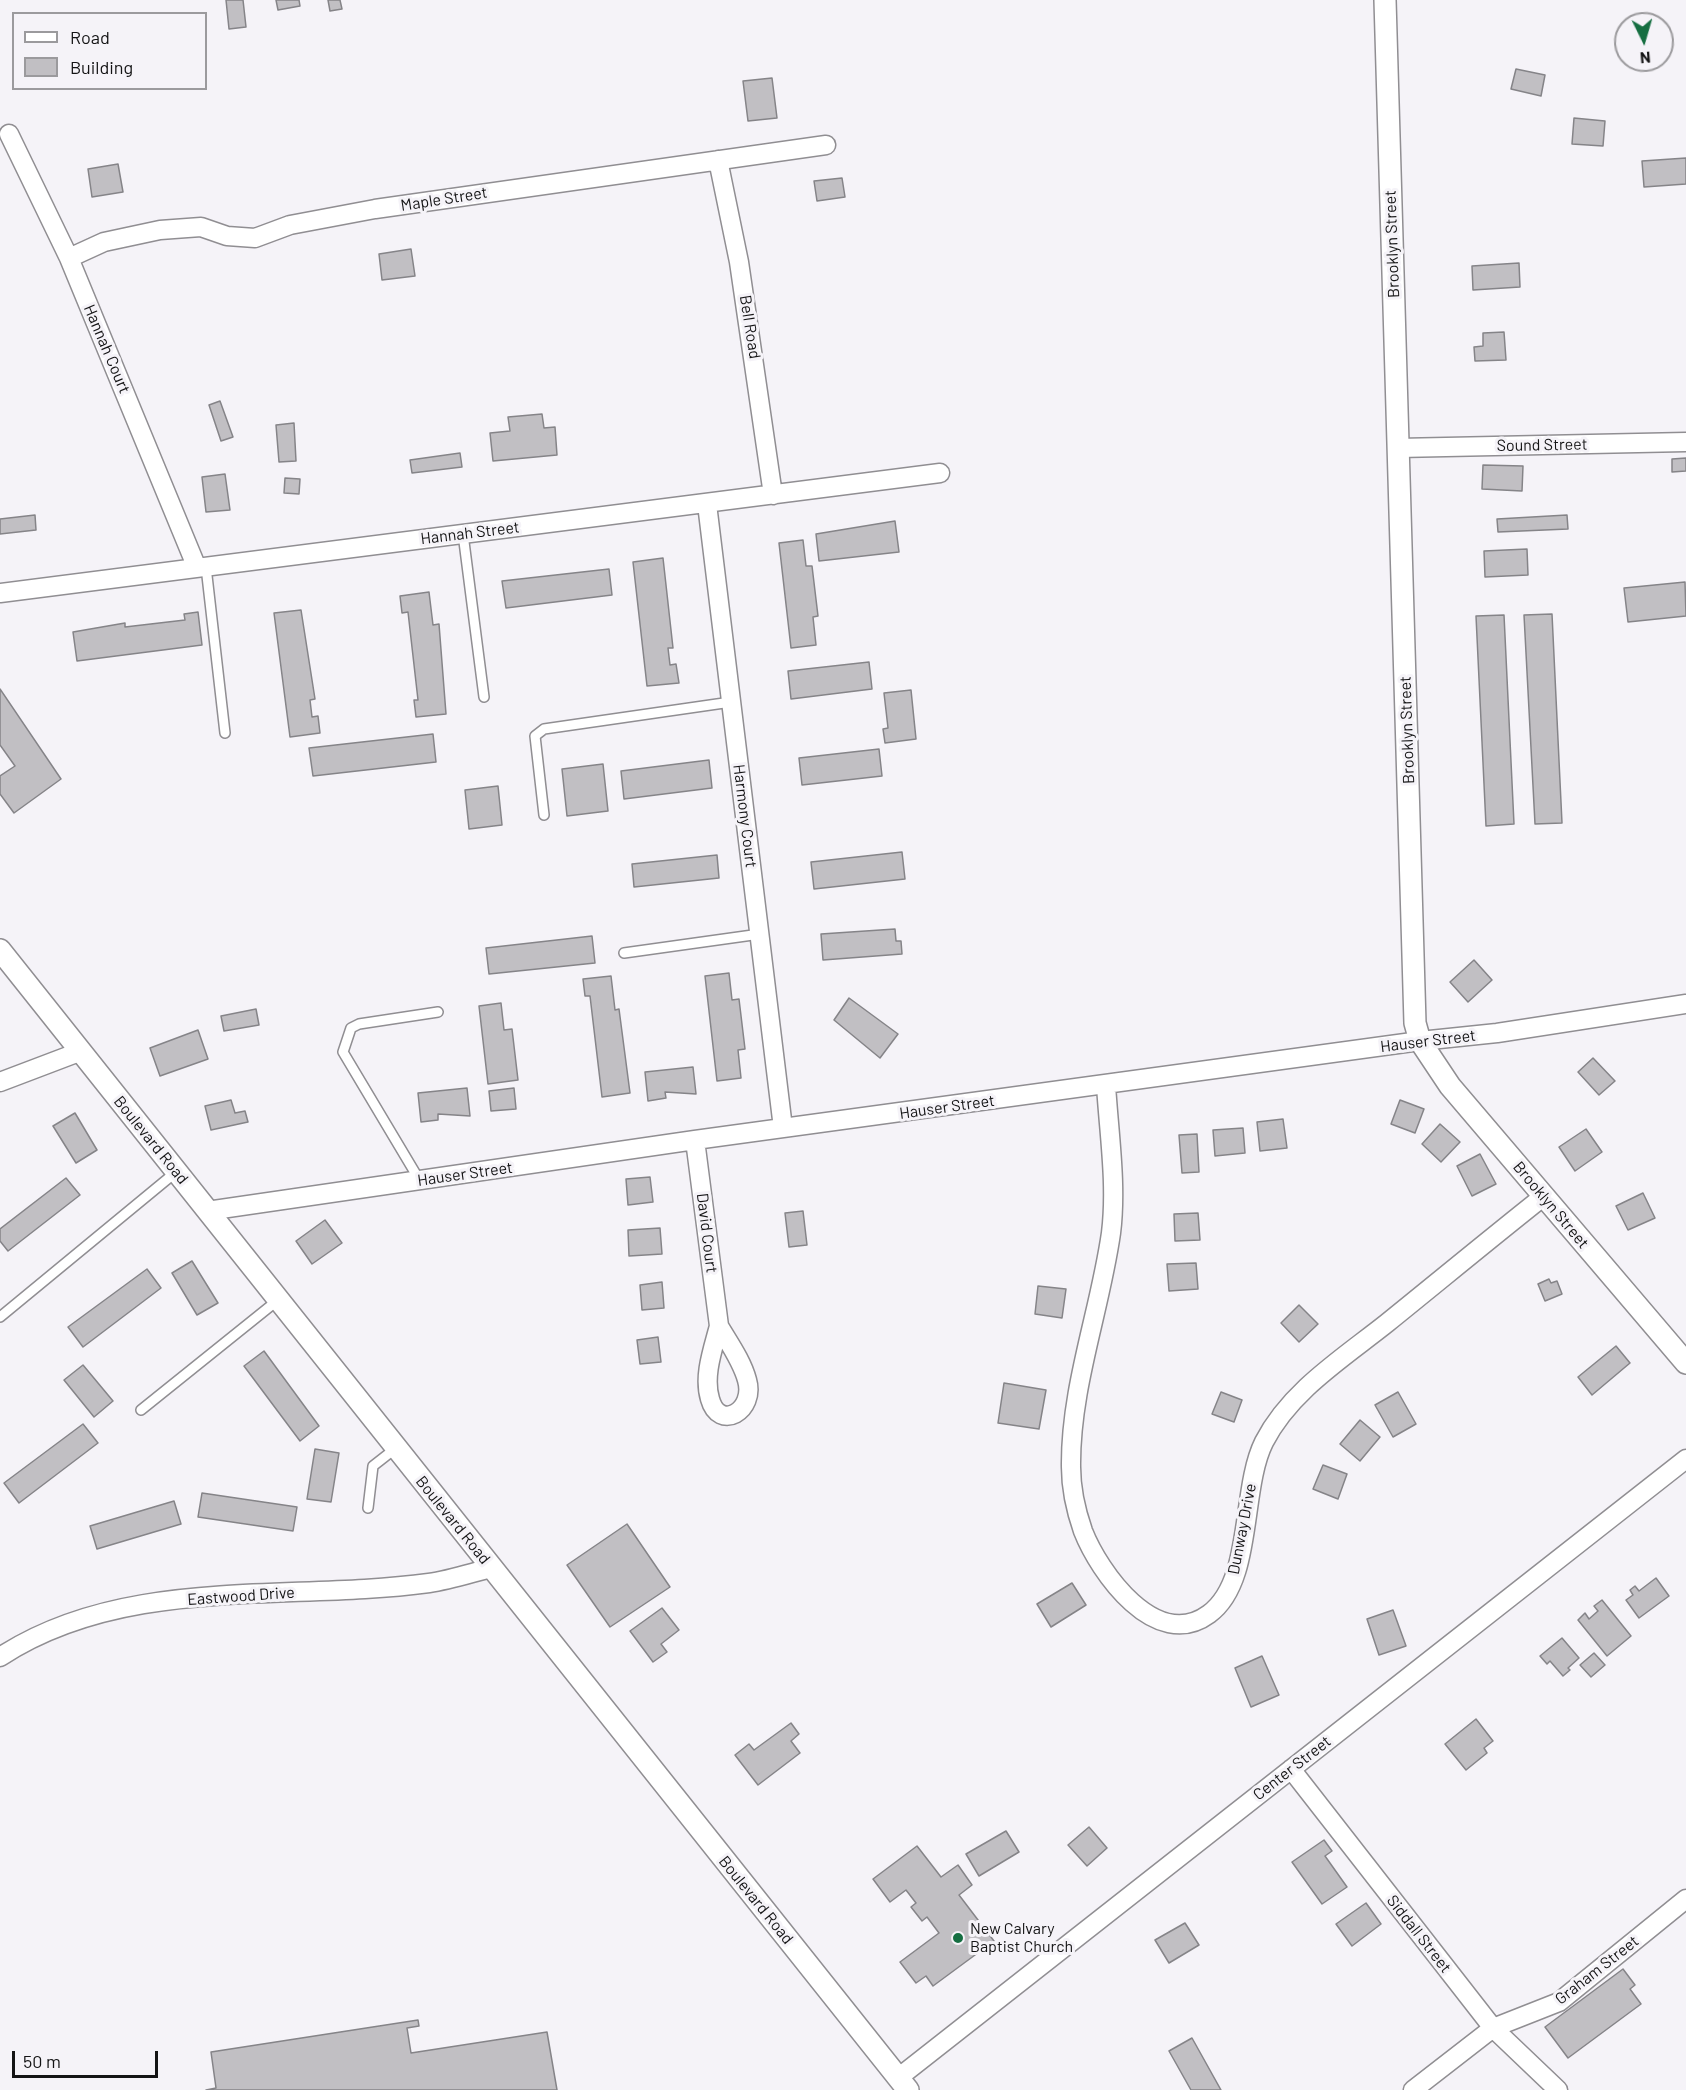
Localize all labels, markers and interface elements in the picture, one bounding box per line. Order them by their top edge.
legend [12,12,207,90]
north arrow [1614,12,1674,72]
text: Road [70,26,110,48]
text: N [1639,49,1652,68]
text: Building [70,56,133,78]
street label: Maple Street [399,183,489,215]
street label: Brooklyn Street [1381,190,1403,298]
street label: Bell Road [735,294,765,360]
street label: Hannah Court [80,302,134,396]
street label: Sound Street [1496,435,1588,455]
street label: Hannah Street [419,517,521,549]
street label: Brooklyn Street [1396,676,1418,784]
street label: Harmony Court [729,763,761,869]
street label: Hauser Street [1379,1026,1477,1056]
street label: Hauser Street [898,1091,996,1123]
street label: Boulevard Road [110,1092,192,1188]
street label: Hauser Street [416,1158,514,1190]
street label: Brooklyn Street [1509,1158,1593,1252]
street label: David Court [693,1192,721,1274]
street label: Boulevard Road [412,1472,494,1568]
street label: Dunway Drive [1224,1482,1260,1576]
street label: Eastwood Drive [187,1583,295,1609]
street label: Center Street [1249,1732,1335,1804]
street label: Boulevard Road [715,1852,797,1948]
street label: Siddall Street [1383,1891,1455,1977]
place label: New Calvary Baptist Church [970,1919,1073,1957]
marker: New Calvary Baptist Church [951,1931,965,1945]
street label: Graham Street [1551,1931,1643,2009]
scale bar [15,2039,160,2077]
text: 50 m [23,2050,61,2072]

